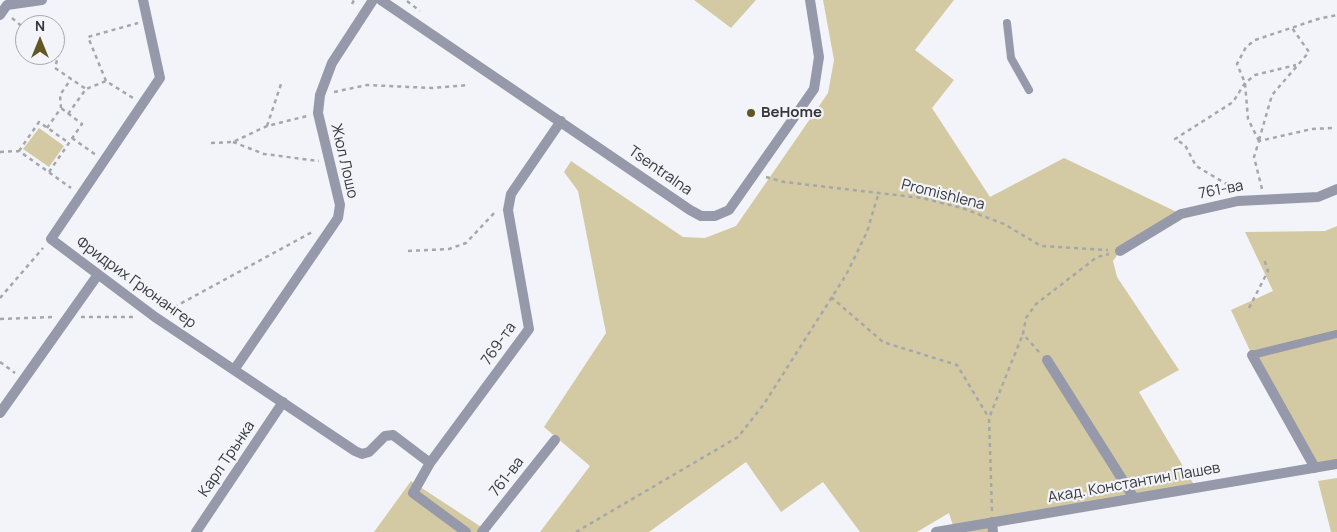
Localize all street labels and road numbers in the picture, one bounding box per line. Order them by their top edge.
street label: Жюл Лошо [327,122,361,200]
street label: Tsentralna [625,143,695,199]
street label: Promishlena [899,176,987,214]
street label: 761-ва [1197,177,1245,203]
street label: Фридрих Грюнангер [72,233,200,333]
street label: 769-та [478,319,520,369]
street label: Карл Трънка [195,418,259,500]
street label: 761-ва [486,454,528,500]
street label: Акад. Константин Пашев [1046,459,1222,507]

